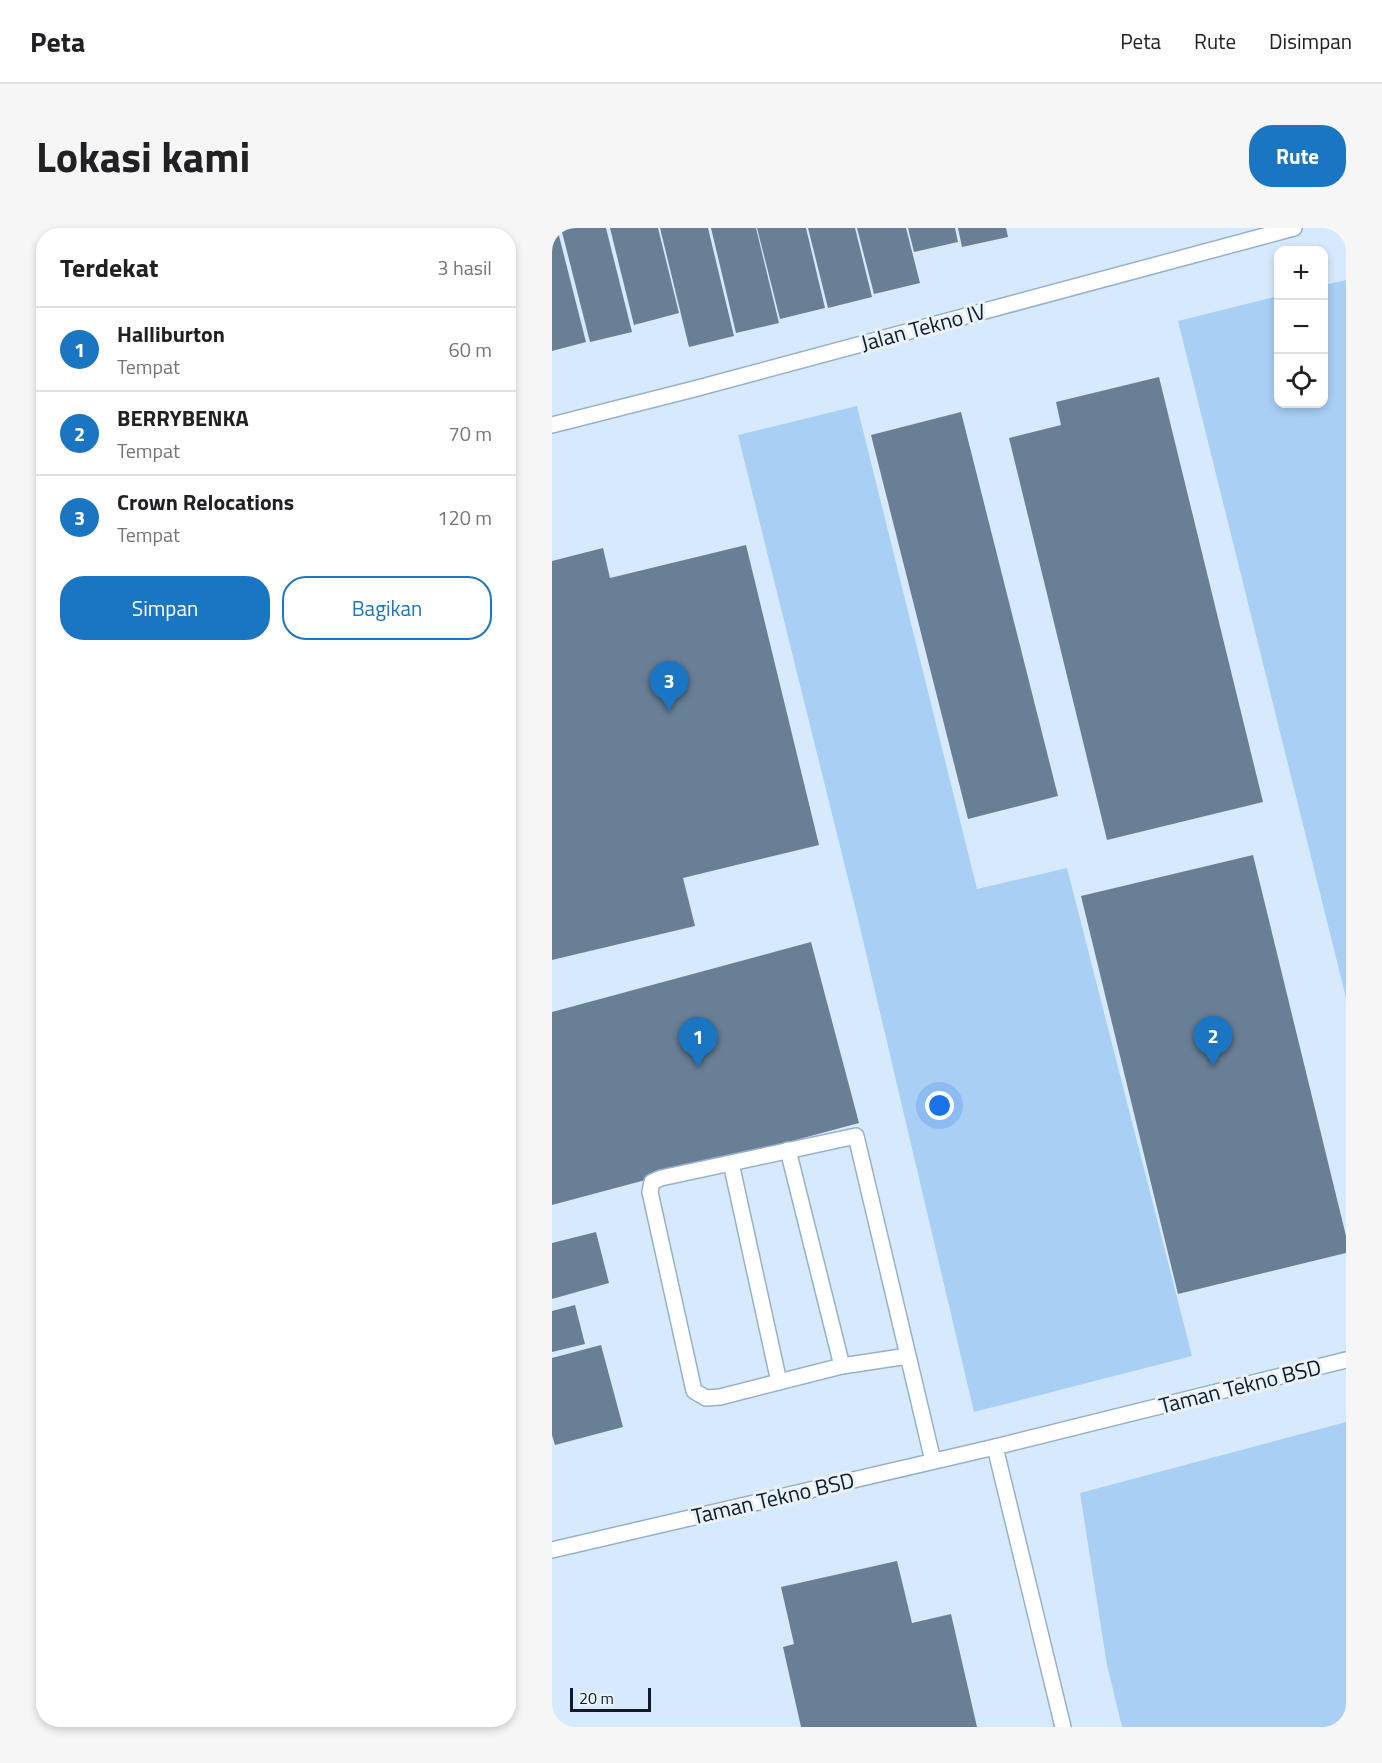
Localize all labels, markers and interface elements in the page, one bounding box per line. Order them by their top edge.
text: Peta [30,20,85,63]
text: Peta [1120,25,1161,57]
text: Rute [1194,25,1236,57]
text: Disimpan [1269,25,1352,57]
text: Lokasi kami [36,124,250,188]
button: Rute [1249,125,1346,187]
map controls [1274,246,1328,408]
button: + [1274,246,1328,300]
text: Terdekat [60,248,159,287]
text: 3 hasil [437,252,492,283]
street label: Jalan Tekno IV [857,294,989,360]
button: − [1274,300,1328,354]
text: Halliburton [117,317,225,351]
text: 1 [74,334,85,365]
text: 60 m [448,334,492,365]
text: Tempat [117,351,180,382]
button: locate [1274,354,1328,408]
text: BERRYBENKA [117,401,249,435]
text: 2 [74,418,85,449]
text: 70 m [448,418,492,449]
text: Tempat [117,435,180,466]
text: Crown Relocations [117,485,294,519]
text: 3 [74,502,85,533]
text: 120 m [437,502,492,533]
text: Tempat [117,519,180,550]
button: Simpan [60,576,270,640]
button: Bagikan [282,576,492,640]
pin: 3 [650,662,688,711]
pin: 2 [1194,1016,1232,1066]
pin: 1 [678,1018,718,1067]
your location [925,1091,954,1120]
street label: Taman Tekno BSD [1155,1349,1325,1423]
street label: Taman Tekno BSD [688,1463,858,1533]
scale bar [570,1685,651,1712]
text: 20 m [579,1686,614,1710]

